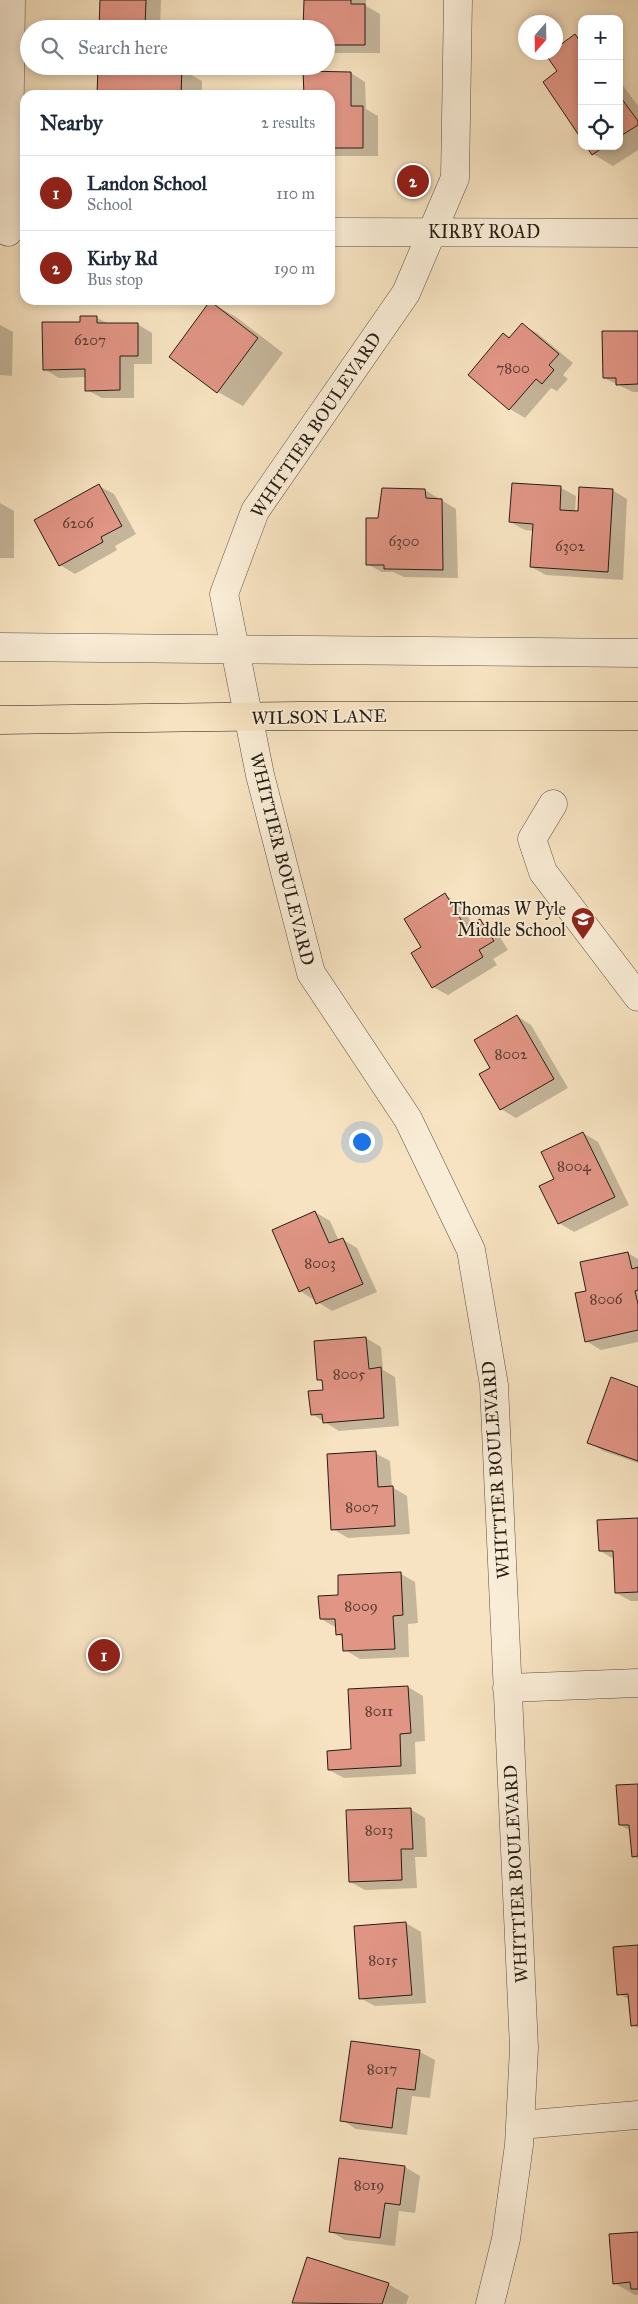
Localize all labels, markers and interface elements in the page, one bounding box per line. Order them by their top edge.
north arrow [518,15,563,60]
map controls [578,15,623,150]
button: + [578,15,623,60]
search box [20,20,335,75]
icon: search [38,34,66,62]
text: Search here [78,36,168,59]
button: − [578,60,623,105]
button: locate [578,105,623,150]
text: Nearby [40,110,103,136]
text: 2 results [261,113,315,132]
pin: 2 [397,162,429,200]
text: Landon School [87,172,207,195]
text: 1 [53,184,59,203]
text: 110 m [276,184,315,203]
text: School [87,195,132,214]
street label: KIRBY ROAD [428,221,540,243]
text: Kirby Rd [87,247,158,270]
text: 2 [52,259,60,278]
text: 190 m [274,259,315,278]
text: Bus stop [87,270,143,289]
street label: WHITTIER BOULEVARD [246,328,386,522]
house number: 6207 [74,331,106,349]
house number: 7800 [496,359,530,377]
house number: 6206 [62,514,95,532]
house number: 6300 [388,532,420,550]
house number: 6302 [555,537,586,555]
street label: WILSON LANE [251,705,387,729]
street label: WHITTIER BOULEVARD [245,750,319,968]
place label: Thomas W Pyle Middle School [449,898,566,941]
school or university icon: Thomas W Pyle Middle School [570,906,596,940]
house number: 8002 [495,1045,528,1063]
your location [349,1129,375,1155]
house number: 8004 [557,1157,592,1175]
house number: 8003 [304,1254,336,1272]
house number: 8006 [589,1290,624,1308]
street label: WHITTIER BOULEVARD [477,1360,515,1580]
house number: 8005 [333,1365,365,1383]
house number: 8007 [345,1498,379,1516]
house number: 8009 [344,1597,378,1615]
pin: 1 [88,1636,120,1674]
house number: 8011 [365,1702,393,1720]
street label: WHITTIER BOULEVARD [499,1764,533,1984]
house number: 8013 [365,1821,393,1839]
house number: 8015 [368,1951,398,1969]
house number: 8017 [367,2060,397,2078]
house number: 8019 [354,2176,384,2194]

